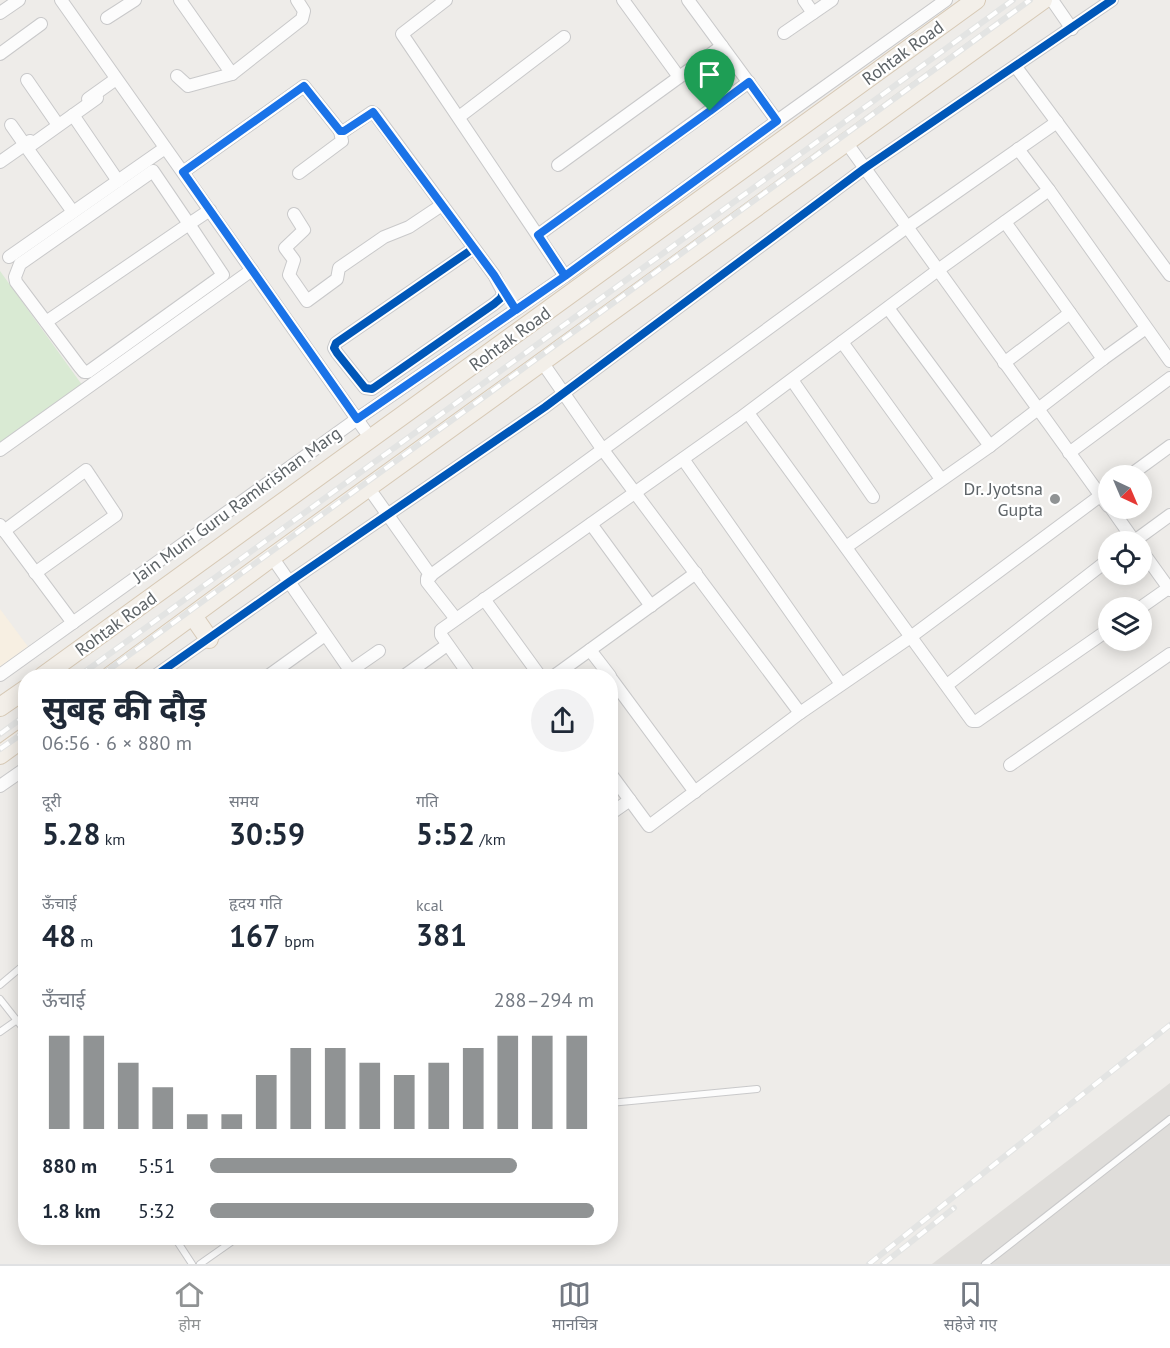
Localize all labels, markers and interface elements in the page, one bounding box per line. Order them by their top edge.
street label: Rohtak Road [857,15,948,90]
pin [684,49,735,111]
icon: arrive [693,58,726,91]
street label: Rohtak Road [464,301,555,376]
street label: Jain Muni Guru Ramkrishan Marg [127,421,345,589]
north arrow [1098,465,1152,519]
map controls [1098,465,1152,651]
place label: Dr. Jyotsna Gupta [963,477,1043,521]
marker: Dr. Jyotsna Gupta [1048,492,1062,506]
button: locate [1098,531,1152,585]
street label: Rohtak Road [70,586,161,661]
button: layers [1098,597,1152,651]
text: सुबह की दौड़ [42,686,206,729]
button: share [531,689,594,752]
text: 06:56 · 6 × 880 m [42,730,192,756]
text: दूरी [42,791,61,811]
text: समय [229,791,259,811]
text: गति [416,791,438,811]
text: 5.28 [42,814,100,853]
text: 30:59 [229,814,305,853]
text: 5:52 [416,814,475,853]
text: km [100,829,125,849]
text: /km [475,829,506,849]
text: ऊँचाई [42,893,77,913]
text: हृदय गति [229,893,282,913]
text: kcal [416,895,443,915]
text: 381 [416,915,467,954]
text: 48 [42,916,76,955]
text: 167 [229,916,280,955]
text: m [76,931,93,951]
text: bpm [280,931,315,951]
text: ऊँचाई [42,987,85,1013]
text: 288–294 m [494,987,594,1013]
text: 880 m [42,1153,97,1179]
text: 5:51 [138,1153,175,1179]
text: 1.8 km [42,1198,101,1224]
text: 5:32 [138,1198,175,1224]
tab: होम [173,1278,206,1337]
tab: मानचित्र [552,1278,598,1337]
tab: सहेजे गए [944,1278,997,1337]

